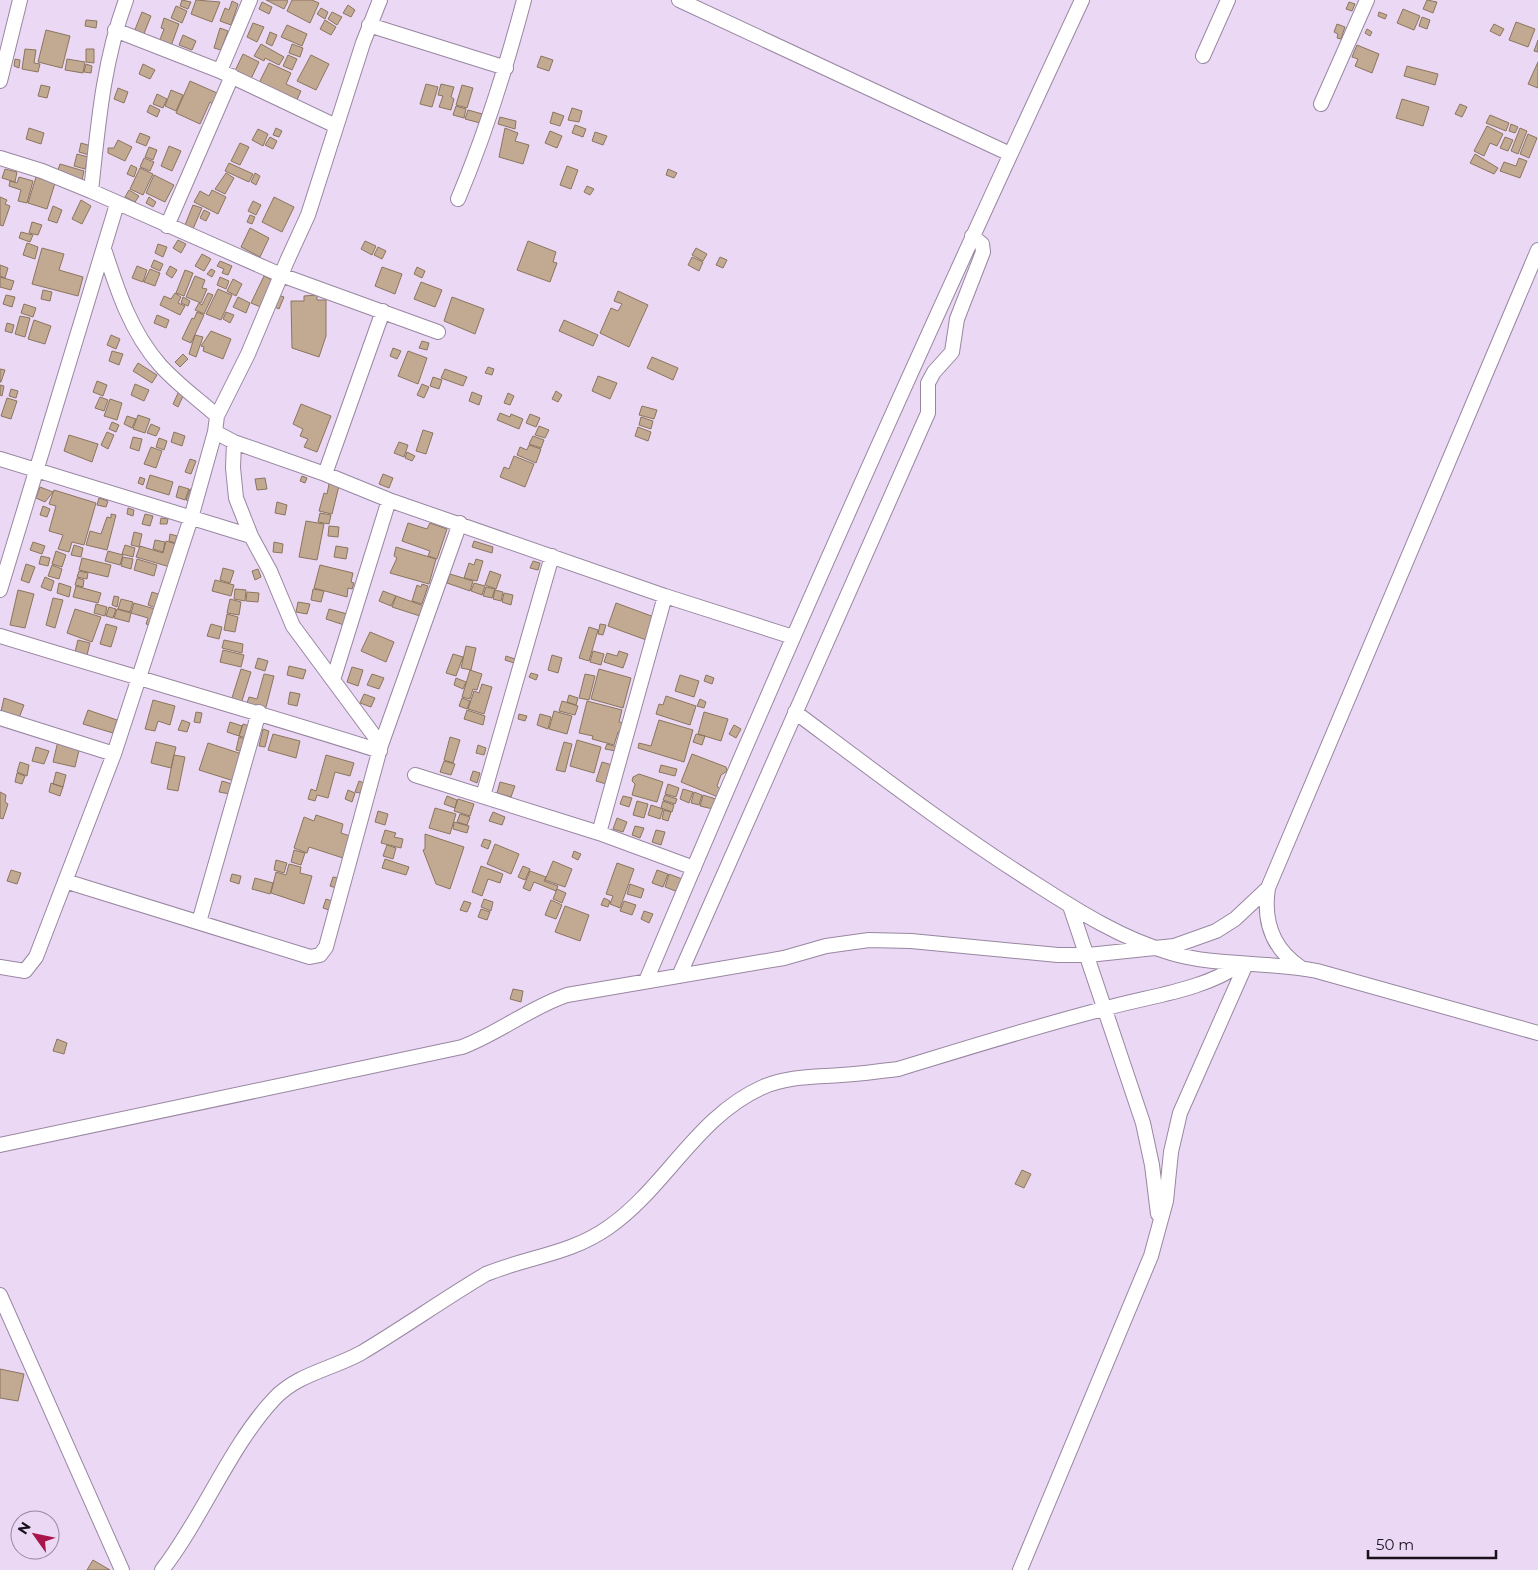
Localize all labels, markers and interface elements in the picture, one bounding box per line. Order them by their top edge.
north arrow [10,1510,60,1560]
text: N [13,1518,35,1538]
scale bar [1368,1528,1496,1560]
text: 50 m [1376,1535,1414,1554]

